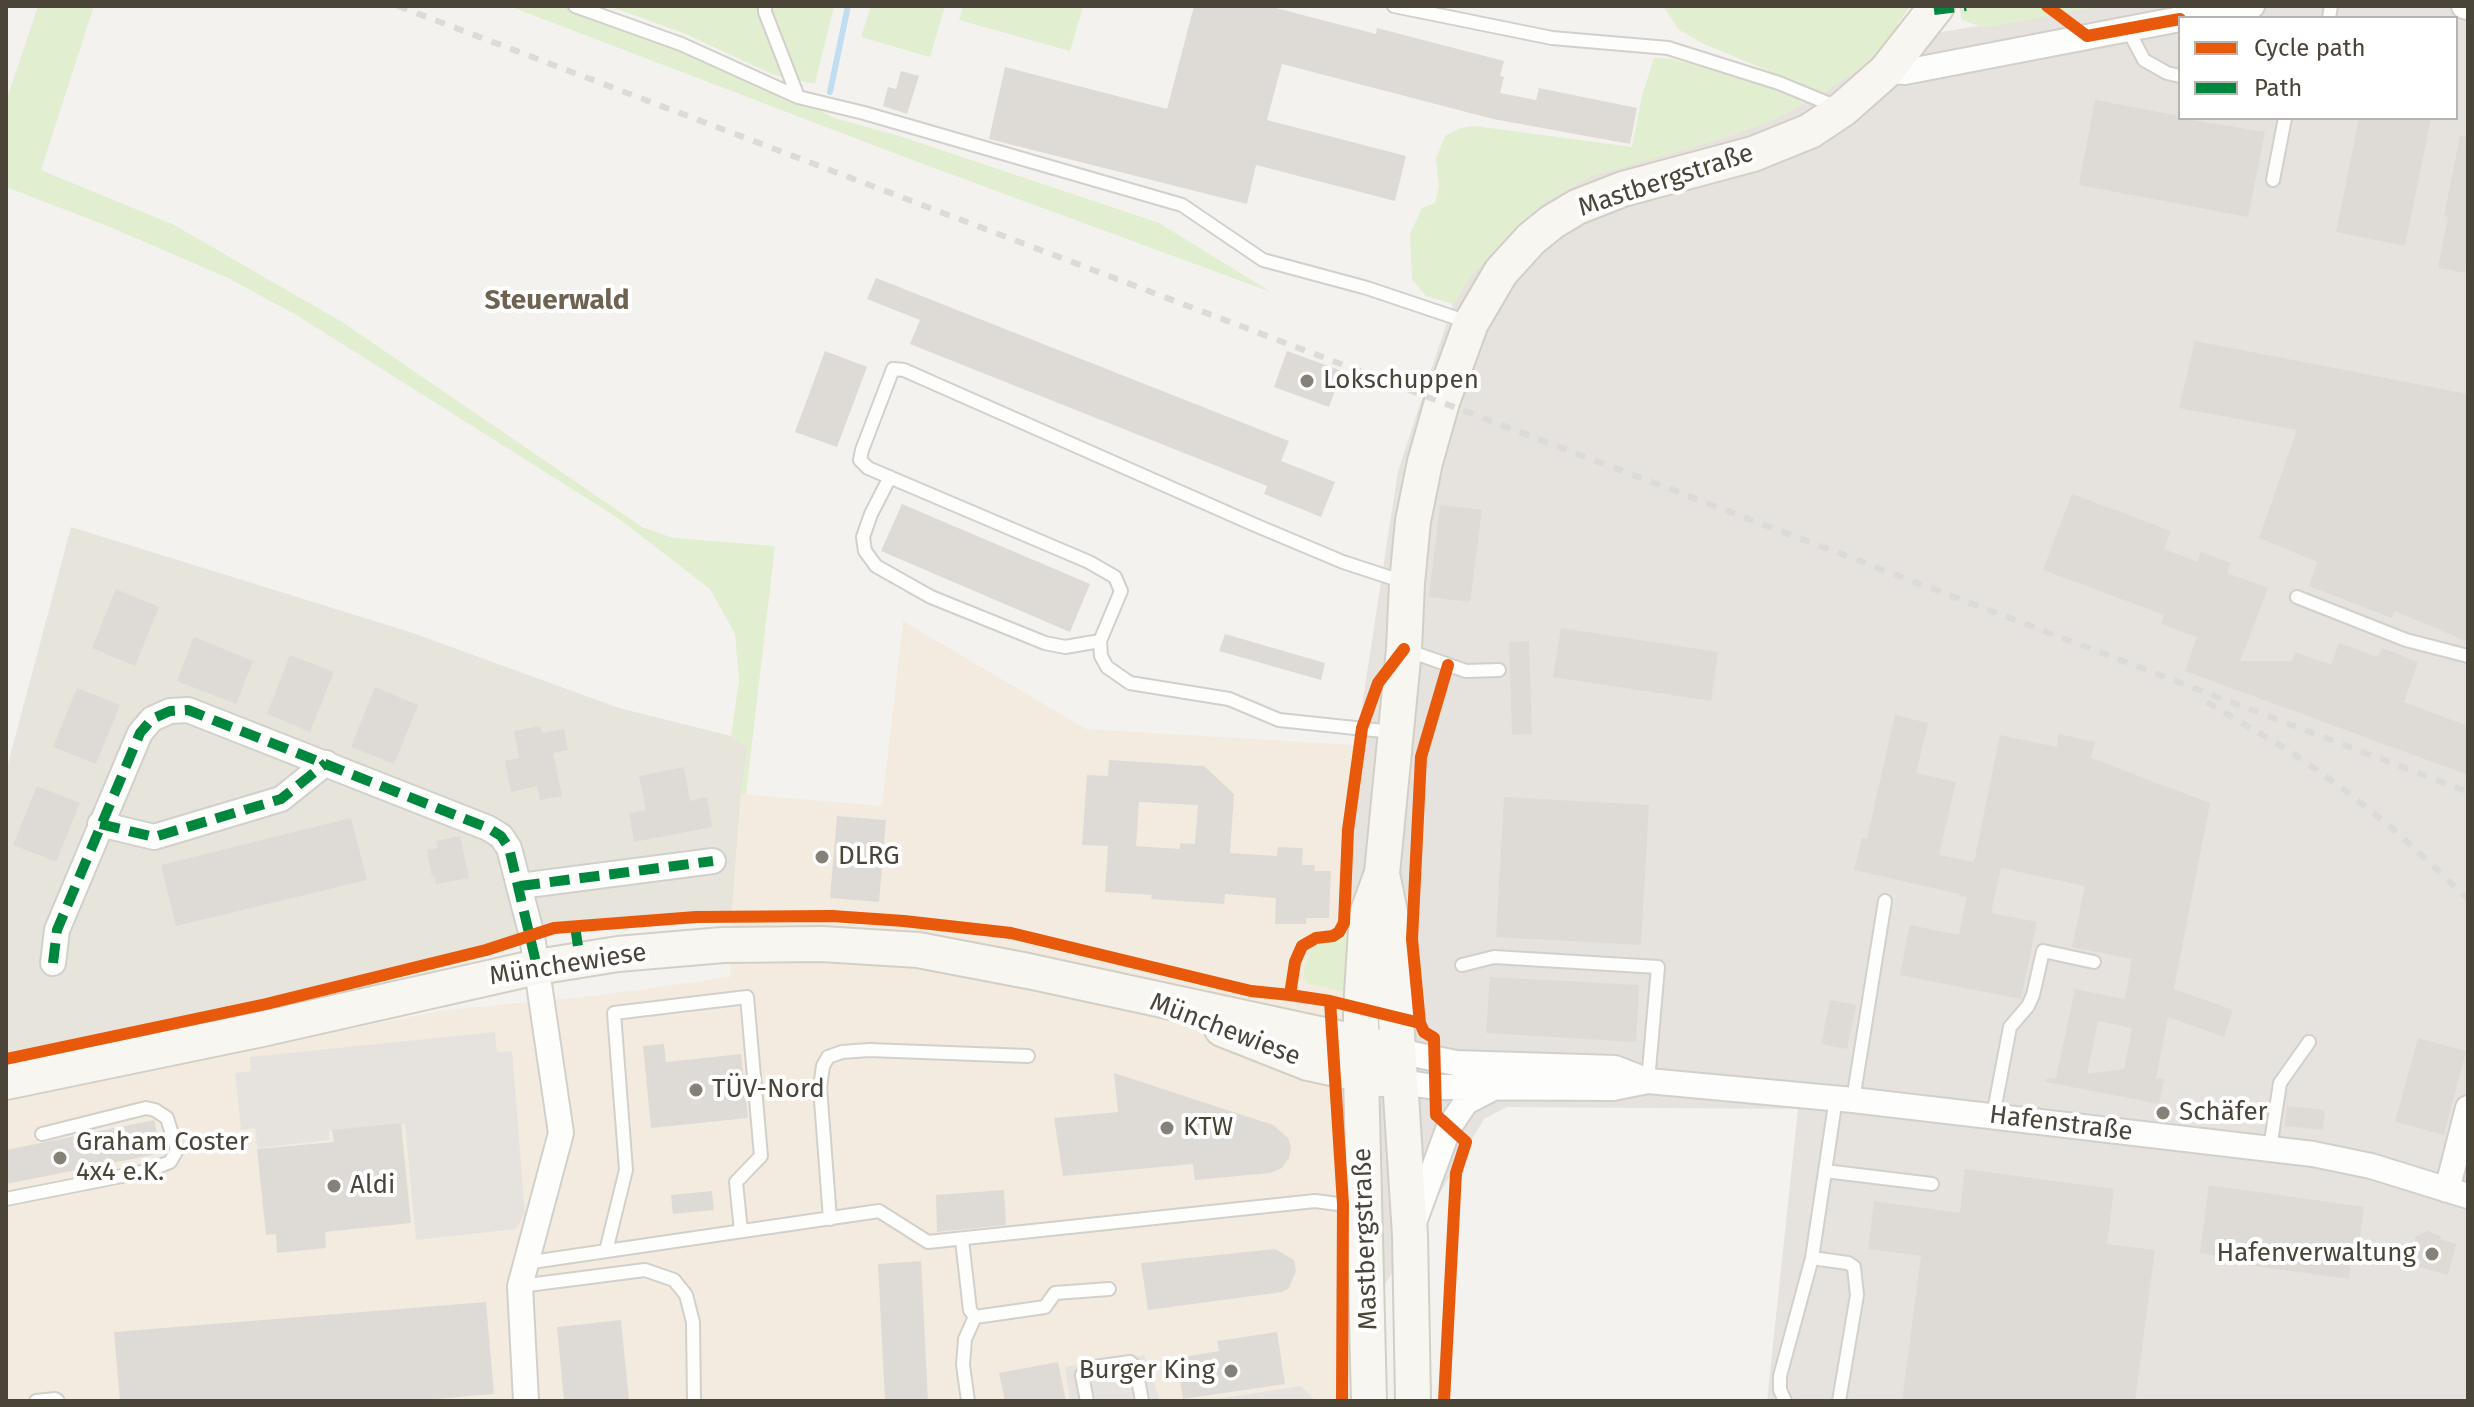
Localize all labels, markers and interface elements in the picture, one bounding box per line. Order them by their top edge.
legend [2178,16,2458,120]
text: Cycle path [2254,34,2366,62]
text: Path [2254,74,2302,102]
street label: Mastbergstraße [1574,138,1758,224]
district label: Steuerwald [484,284,630,318]
place label: Lokschuppen [1323,365,1479,397]
marker: Lokschuppen [1298,372,1316,390]
place label: DLRG [838,841,900,873]
marker: DLRG [813,848,831,866]
street label: Münchewiese [487,937,649,993]
street label: Münchewiese [1145,987,1305,1073]
place label: TÜV-Nord [712,1074,825,1106]
marker: TÜV-Nord [687,1081,705,1099]
place label: Schäfer [2179,1097,2268,1129]
street label: Hafenstraße [1988,1100,2134,1148]
marker: Schäfer [2154,1104,2172,1122]
place label: KTW [1183,1112,1233,1144]
marker: KTW [1158,1119,1176,1137]
place label: Graham Coster 4x4 e.K. [76,1127,249,1188]
street label: Mastbergstraße [1347,1147,1385,1331]
marker: Graham Coster 4x4 e.K. [51,1149,69,1167]
place label: Aldi [350,1170,395,1202]
marker: Aldi [325,1177,343,1195]
place label: Hafenverwaltung [2217,1238,2416,1270]
marker: Hafenverwaltung [2423,1245,2441,1263]
place label: Burger King [1079,1355,1215,1387]
marker: Burger King [1222,1362,1240,1380]

